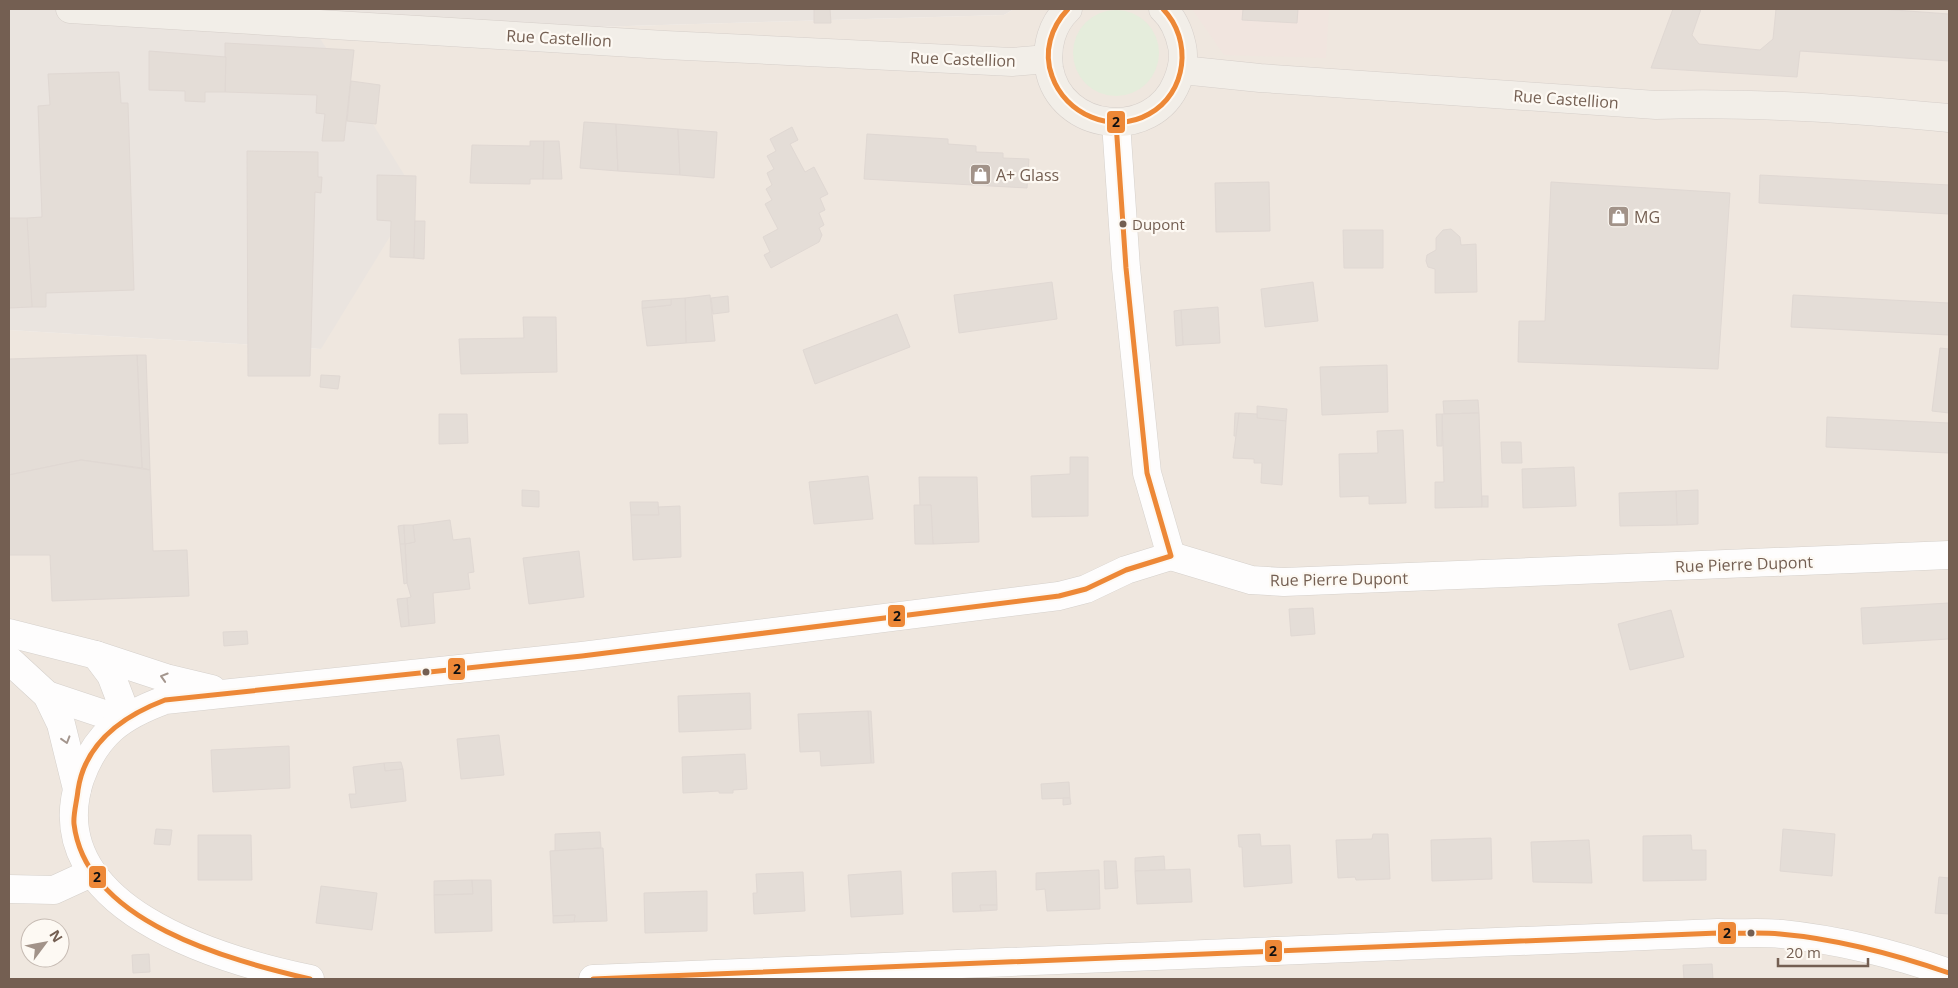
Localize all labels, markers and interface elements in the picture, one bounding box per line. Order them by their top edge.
street label: Rue Castellion [506,24,612,52]
street label: Rue Castellion [910,46,1016,72]
street label: Rue Castellion [1513,84,1619,114]
line badge: 2 [1106,110,1126,134]
text: 2 [1112,112,1120,131]
shop icon: A+ Glass [968,163,992,187]
place label: A+ Glass [996,164,1059,186]
shop icon: MG [1606,205,1630,229]
place label: MG [1634,206,1660,228]
place label: Dupont [1132,214,1185,234]
marker: Dupont [1118,219,1128,229]
street label: Rue Pierre Dupont [1675,551,1814,577]
street label: Rue Pierre Dupont [1270,567,1409,591]
line badge: 2 [887,604,906,628]
text: 2 [893,606,901,625]
line badge: 2 [447,657,466,681]
text: 2 [453,659,461,678]
unlabelled marker [421,667,431,677]
one-way arrow [160,672,168,682]
one-way arrow [60,736,70,744]
line badge: 2 [88,865,107,889]
text: 2 [93,867,101,886]
north arrow [20,918,70,968]
line badge: 2 [1717,921,1737,945]
text: 2 [1723,923,1731,942]
text: N [45,926,68,946]
unlabelled marker [1746,928,1756,938]
scale bar [1778,936,1868,968]
line badge: 2 [1264,939,1283,963]
text: 2 [1269,941,1277,960]
text: 20 m [1786,942,1821,962]

